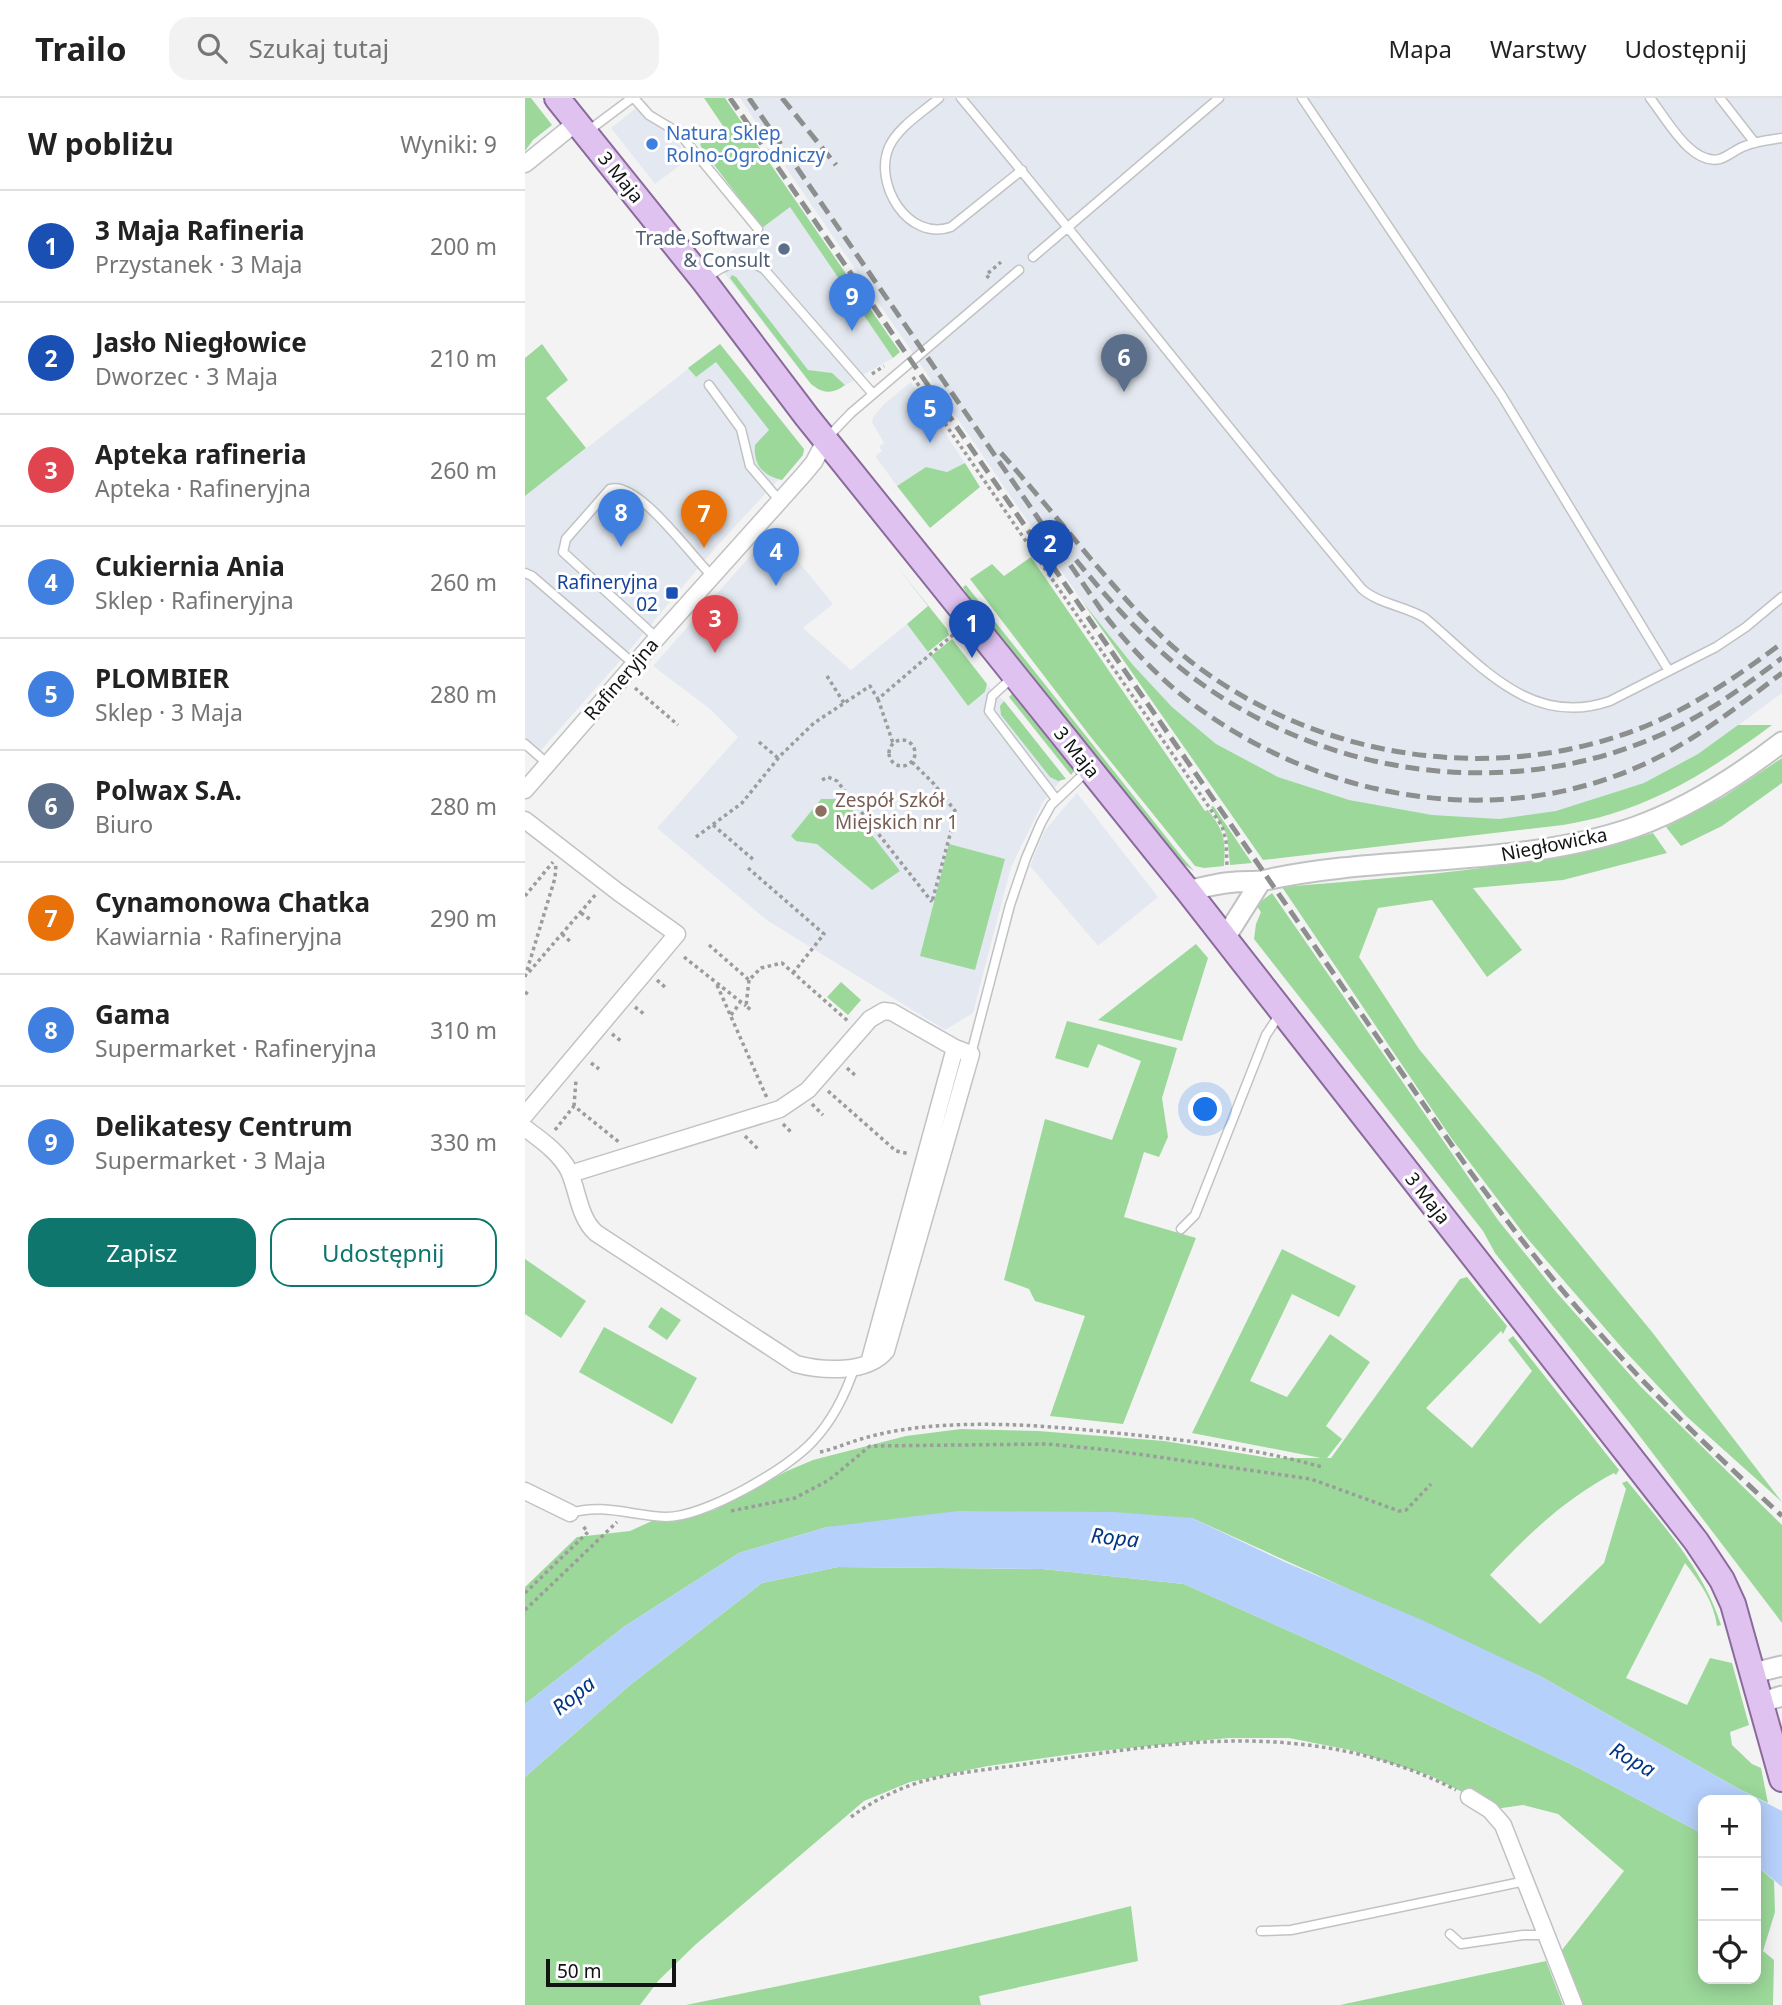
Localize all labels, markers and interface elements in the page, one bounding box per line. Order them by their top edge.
search box [169,17,659,80]
text: Trailo [35,26,127,71]
icon: search [193,29,231,67]
text: Szukaj tutaj [249,30,389,66]
text: Mapa [1389,32,1452,65]
text: Warstwy [1490,32,1587,65]
text: Udostępnij [1625,32,1747,65]
place label: Natura Sklep Rolno-Ogrodniczy [666,120,825,168]
text: W pobliżu [28,123,174,164]
text: Wyniki: 9 [400,128,497,160]
marker: Natura Sklep Rolno-Ogrodniczy [644,136,660,152]
street label: 3 Maja [592,146,650,208]
text: 3 Maja Rafineria [95,212,305,248]
place label: Trade Software & Consult [636,225,770,273]
text: 1 [44,230,58,262]
text: 200 m [430,230,497,262]
marker: Trade Software & Consult [776,241,792,257]
text: Przystanek · 3 Maja [95,248,303,280]
pin: 9 [829,273,875,331]
text: Jasło Niegłowice [95,324,307,360]
pin: 6 [1101,334,1147,392]
text: 2 [44,342,58,374]
text: 210 m [430,342,497,374]
text: Dworzec · 3 Maja [95,360,278,392]
pin: 5 [907,385,953,443]
text: Apteka rafineria [95,436,307,472]
text: 3 [44,454,58,486]
text: 260 m [430,454,497,486]
text: Apteka · Rafineryjna [95,472,311,504]
pin: 8 [598,489,644,547]
pin: 7 [681,490,727,548]
pin: 2 [1027,520,1073,578]
pin: 4 [753,528,799,586]
text: Cukiernia Ania [95,548,285,584]
text: 4 [44,566,58,598]
text: 260 m [430,566,497,598]
place label: Rafineryjna 02 [557,569,658,617]
text: Sklep · Rafineryjna [95,584,294,616]
marker: Rafineryjna 02 [664,585,680,601]
pin: 3 [692,595,738,653]
pin: 1 [949,600,995,658]
street label: Rafineryjna [578,632,664,726]
text: PLOMBIER [95,660,229,696]
text: 5 [44,678,58,710]
text: 280 m [430,678,497,710]
text: Sklep · 3 Maja [95,696,243,728]
street label: 3 Maja [1048,721,1106,783]
text: Polwax S.A. [95,772,242,808]
place label: Zespół Szkół Miejskich nr 1 [835,787,958,835]
text: 6 [44,790,58,822]
text: 280 m [430,790,497,822]
marker: Zespół Szkół Miejskich nr 1 [813,803,829,819]
text: Biuro [95,808,153,840]
street label: Niegłowicka [1499,821,1609,867]
text: Cynamonowa Chatka [95,884,370,920]
text: 7 [44,902,58,934]
text: 290 m [430,902,497,934]
text: Kawiarnia · Rafineryjna [95,920,342,952]
text: Gama [95,996,170,1032]
text: 8 [44,1014,58,1046]
text: 310 m [430,1014,497,1046]
text: Supermarket · Rafineryjna [95,1032,377,1064]
your location [1188,1092,1222,1126]
text: Delikatesy Centrum [95,1108,353,1144]
text: 9 [44,1126,58,1158]
text: 330 m [430,1126,497,1158]
text: Supermarket · 3 Maja [95,1144,326,1176]
street label: 3 Maja [1400,1167,1456,1229]
button: Zapisz [28,1218,256,1287]
button: Udostępnij [270,1218,497,1287]
water label: Ropa [1090,1521,1140,1553]
water label: Ropa [546,1669,600,1721]
water label: Ropa [1605,1735,1661,1783]
map controls [1698,1795,1761,1984]
button: + [1698,1795,1761,1858]
button: − [1698,1858,1761,1921]
button: locate [1698,1921,1761,1984]
scale bar [546,1956,675,1988]
text: 50 m [557,1958,601,1984]

